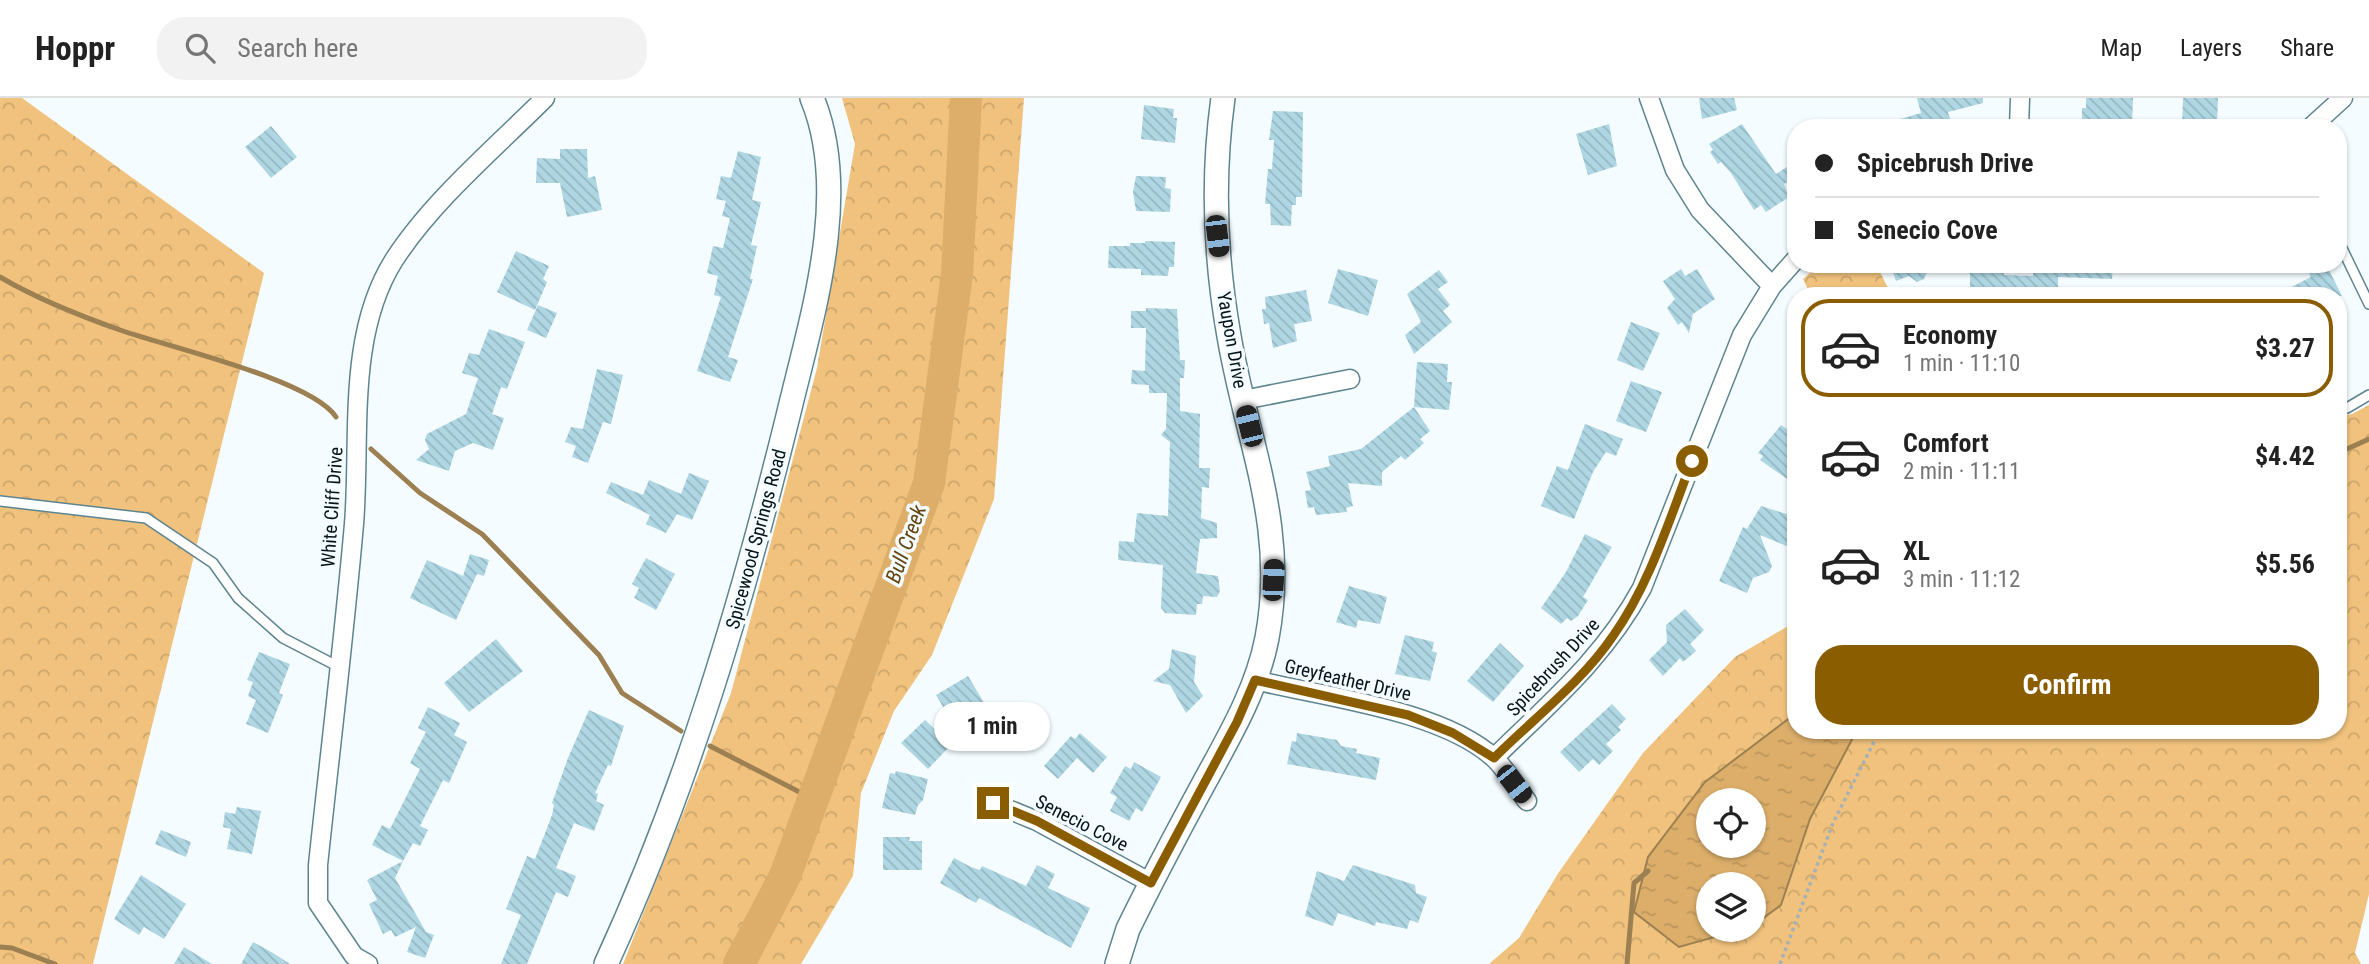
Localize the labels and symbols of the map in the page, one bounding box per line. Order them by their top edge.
car [1205,214,1230,258]
street label: Yaupon Drive [1212,290,1252,390]
car [1234,403,1265,449]
route start [1676,445,1708,477]
street label: White Cliff Drive [316,446,348,568]
street label: Spicewood Springs Road [721,446,791,632]
water label: Bull Creek [881,501,931,586]
car [1262,558,1285,602]
street label: Spicebrush Drive [1502,613,1604,721]
street label: Greyfeather Drive [1282,654,1414,706]
callout: 1 min [935,702,1051,750]
car [1493,761,1536,807]
route end [977,787,1009,819]
street label: Senecio Cove [1032,790,1132,856]

